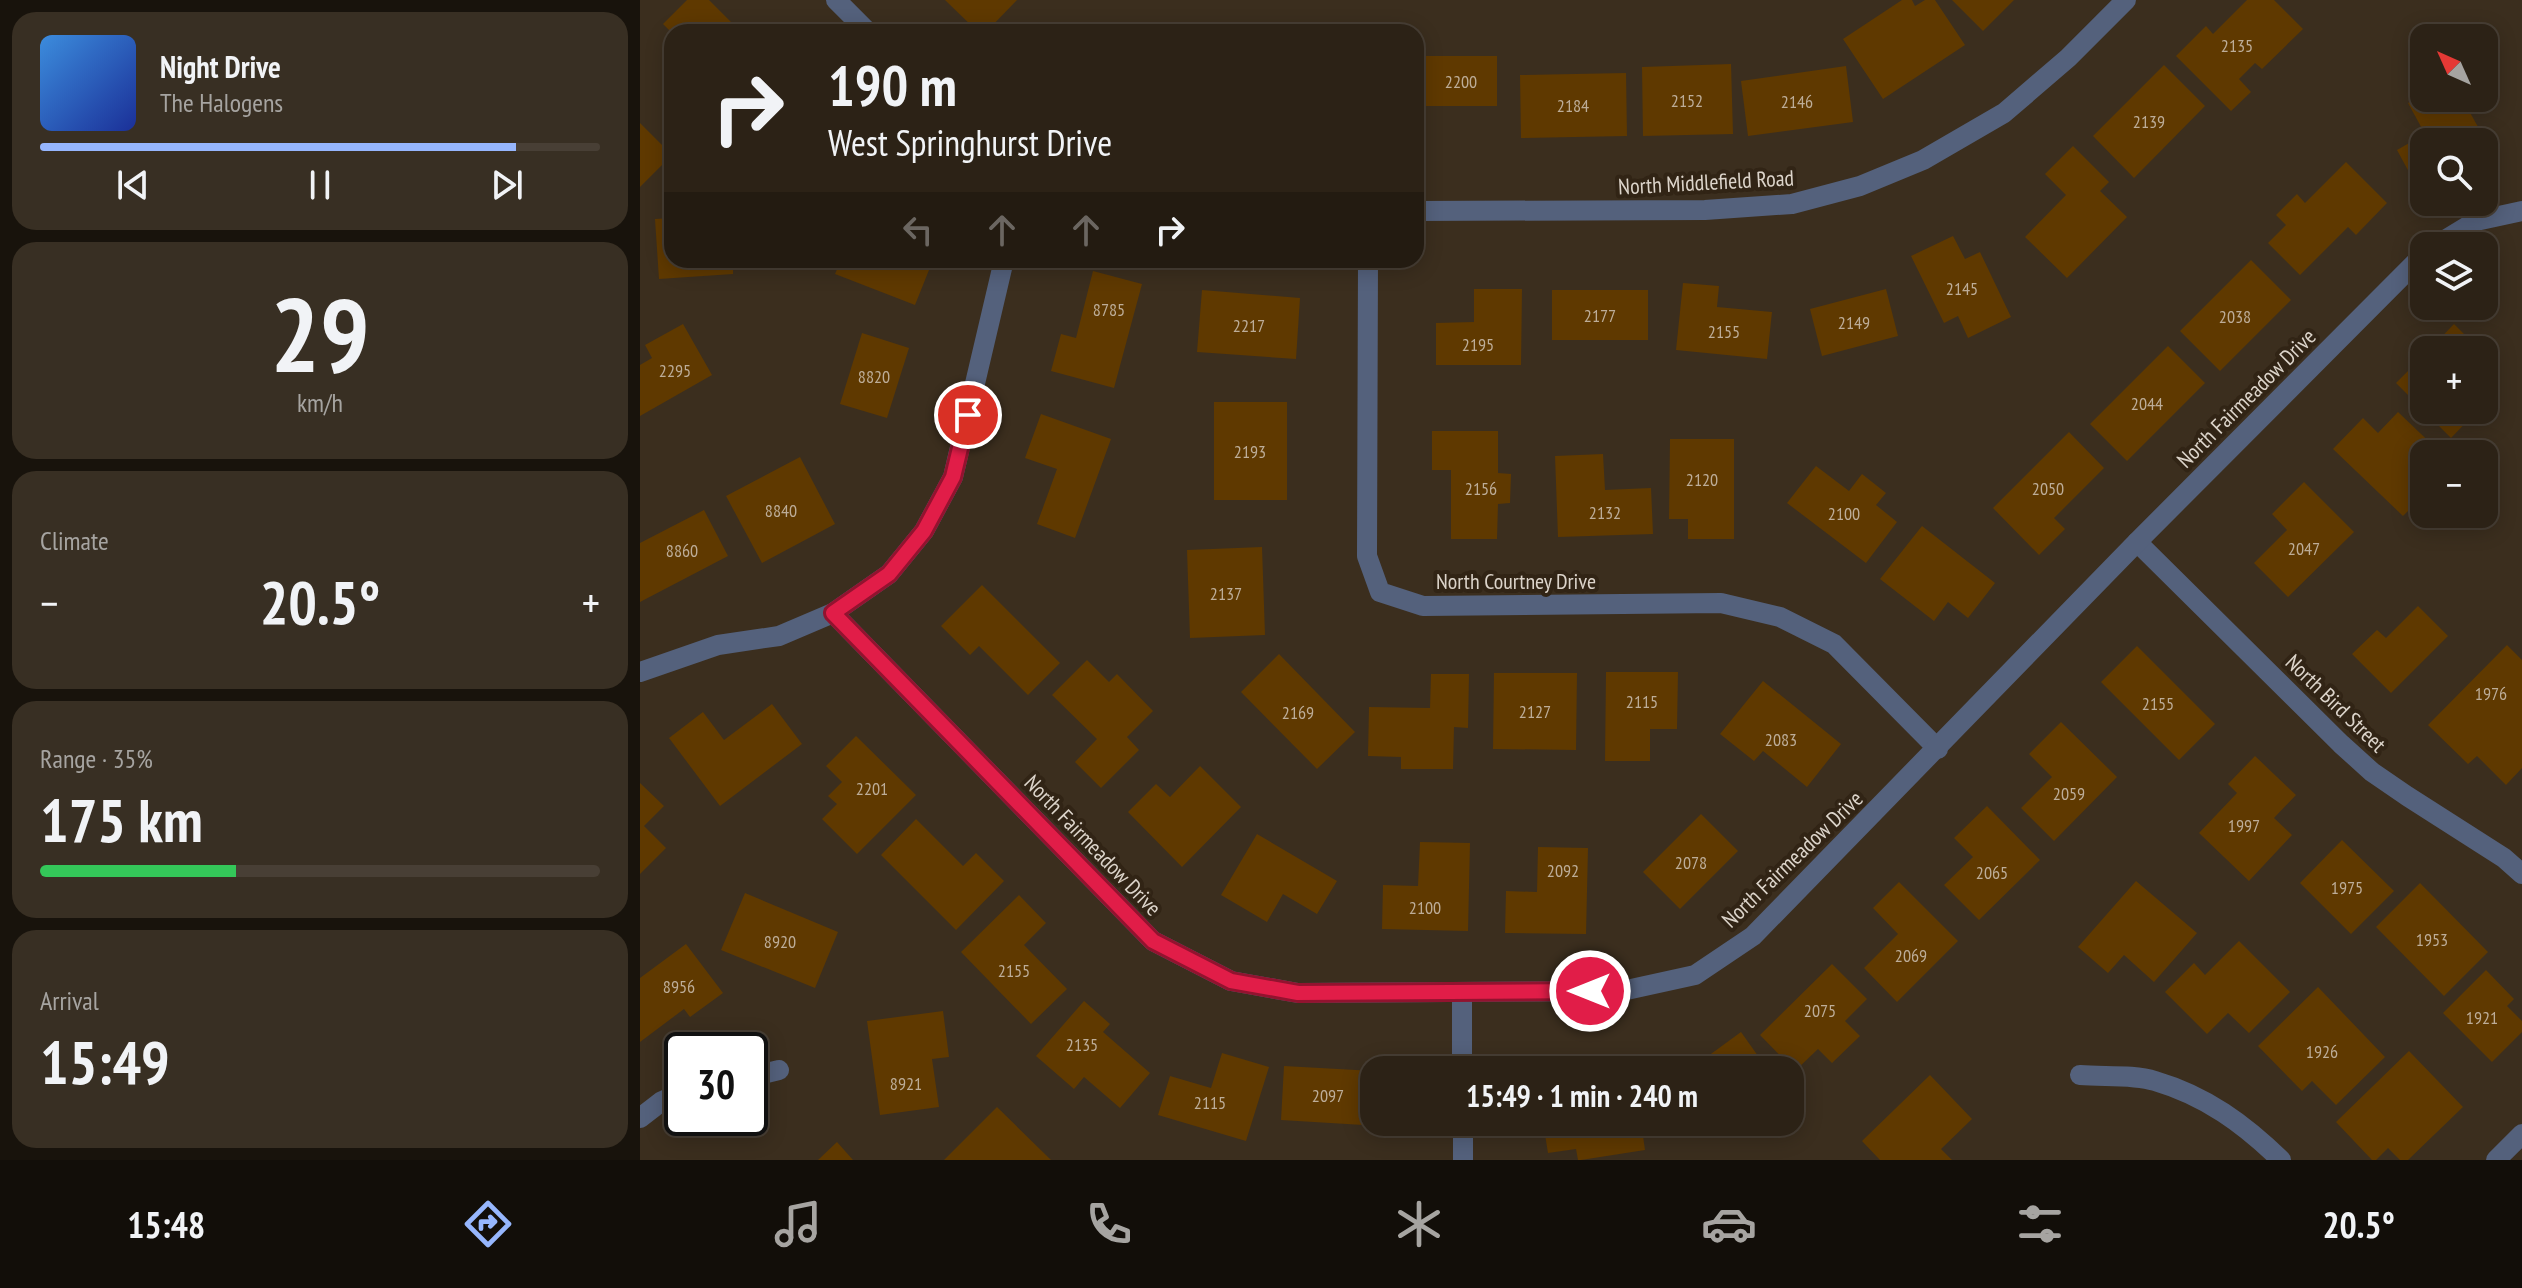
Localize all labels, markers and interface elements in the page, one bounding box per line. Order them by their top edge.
north arrow [2410,24,2498,112]
map controls [2410,24,2498,528]
house number: 2135 [2221,34,2253,57]
text: Night Drive [160,47,281,86]
text: 190 m [828,49,957,121]
icon: right [696,56,800,160]
house number: 2200 [1445,70,1477,93]
text: The Halogens [160,86,283,119]
house number: 2152 [1671,89,1703,112]
house number: 2146 [1781,90,1813,113]
house number: 2184 [1557,94,1589,117]
house number: 2139 [2133,110,2165,133]
text: West Springhurst Drive [828,119,1112,166]
button: search [2410,128,2498,216]
icon: previous [111,163,155,207]
icon: pause [298,163,342,207]
icon: next [485,163,529,207]
street label: North Middlefield Road [1617,163,1795,201]
icon: left [896,208,940,252]
icon: ahead [980,208,1024,252]
icon: ahead [1064,208,1108,252]
icon: right [1148,208,1192,252]
button: layers [2410,232,2498,320]
text: 29 [270,266,370,401]
house number: 2145 [1946,277,1978,300]
house number: 8785 [1093,298,1125,321]
house number: 2177 [1584,304,1616,327]
house number: 2038 [2219,305,2251,328]
house number: 2149 [1838,311,1870,334]
house number: 2217 [1233,314,1265,337]
house number: 2155 [1708,320,1740,343]
street label: North Fairmeadow Drive [2171,323,2321,473]
house number: 2195 [1462,333,1494,356]
button: + [2410,336,2498,424]
house number: 2295 [659,359,691,382]
house number: 8820 [858,365,890,388]
pin [934,381,1002,449]
text: km/h [297,386,343,419]
house number: 2044 [2131,392,2163,415]
icon: arrive [946,393,990,437]
house number: 2193 [1234,440,1266,463]
button: − [2410,440,2498,528]
house number: 2120 [1686,468,1718,491]
house number: 2156 [1465,477,1497,500]
house number: 2050 [2032,477,2064,500]
house number: 8840 [765,499,797,522]
house number: 2132 [1589,501,1621,524]
house number: 2100 [1828,502,1860,525]
text: Climate [40,524,109,557]
house number: 2047 [2288,537,2320,560]
house number: 8860 [666,539,698,562]
text: 20.5° [260,563,380,641]
street label: North Courtney Drive [1436,567,1596,595]
text: − [40,574,58,631]
text: + [582,574,600,631]
house number: 2137 [1210,582,1242,605]
street label: North Bird Street [2280,648,2392,758]
house number: 1976 [2475,682,2507,705]
house number: 2115 [1626,690,1658,713]
house number: 2155 [2142,692,2174,715]
house number: 2127 [1519,700,1551,723]
house number: 2169 [1282,701,1314,724]
house number: 2083 [1765,728,1797,751]
text: Range · 35% [40,742,153,775]
street label: North Fairmeadow Drive [1019,769,1167,921]
house number: 2201 [856,777,888,800]
text: 175 km [40,781,203,859]
house number: 2059 [2053,782,2085,805]
street label: North Fairmeadow Drive [1716,785,1868,933]
house number: 1997 [2228,814,2260,837]
house number: 2078 [1675,851,1707,874]
house number: 2092 [1547,859,1579,882]
house number: 2065 [1976,861,2008,884]
house number: 1975 [2331,876,2363,899]
house number: 2100 [1409,896,1441,919]
house number: 1953 [2416,928,2448,951]
house number: 8920 [764,930,796,953]
house number: 2069 [1895,944,1927,967]
position arrow [1548,949,1632,1033]
house number: 2155 [998,959,1030,982]
house number: 8956 [663,975,695,998]
text: Arrival [40,984,99,1017]
house number: 2075 [1804,999,1836,1022]
house number: 1921 [2466,1006,2498,1029]
text: 15:49 [40,1023,170,1101]
speed limit sign: 30 [664,1032,768,1136]
house number: 2135 [1066,1033,1098,1056]
house number: 1926 [2306,1040,2338,1063]
house number: 8921 [890,1072,922,1095]
text: 15:49 · 1 min · 240 m [1466,1076,1698,1115]
house number: 2097 [1312,1084,1344,1107]
house number: 2115 [1194,1091,1226,1114]
icon: directions [460,1196,516,1252]
icon: music [770,1196,826,1252]
icon: phone [1081,1196,1137,1252]
icon: climate [1391,1196,1447,1252]
icon: car [1701,1196,1757,1252]
icon: filters [2012,1196,2068,1252]
text: 15:48 [127,1201,205,1248]
text: 20.5° [2322,1201,2395,1248]

